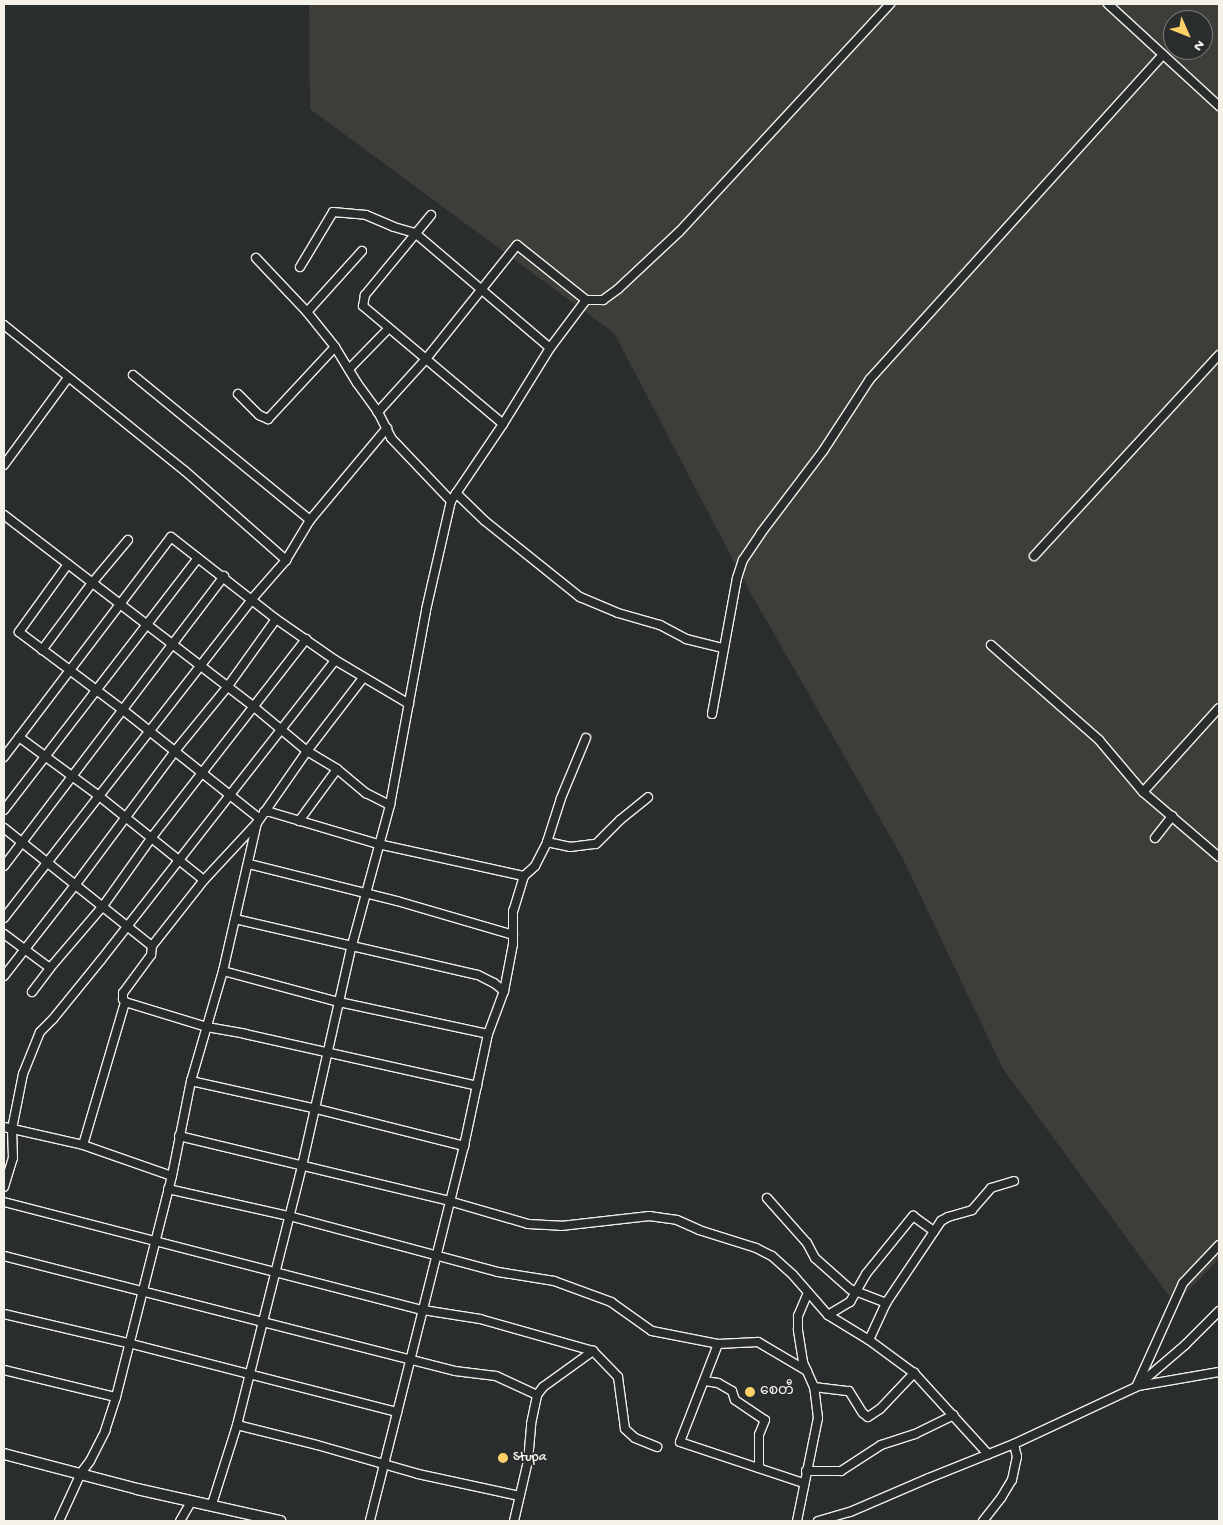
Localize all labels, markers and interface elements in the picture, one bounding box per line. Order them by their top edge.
north arrow [1163,10,1213,60]
text: N [1189,36,1208,54]
place label: စေတီ [760,1384,794,1400]
marker: စေတီ [744,1386,756,1398]
place label: Stupa [513,1450,546,1466]
marker: Stupa [497,1452,509,1464]

